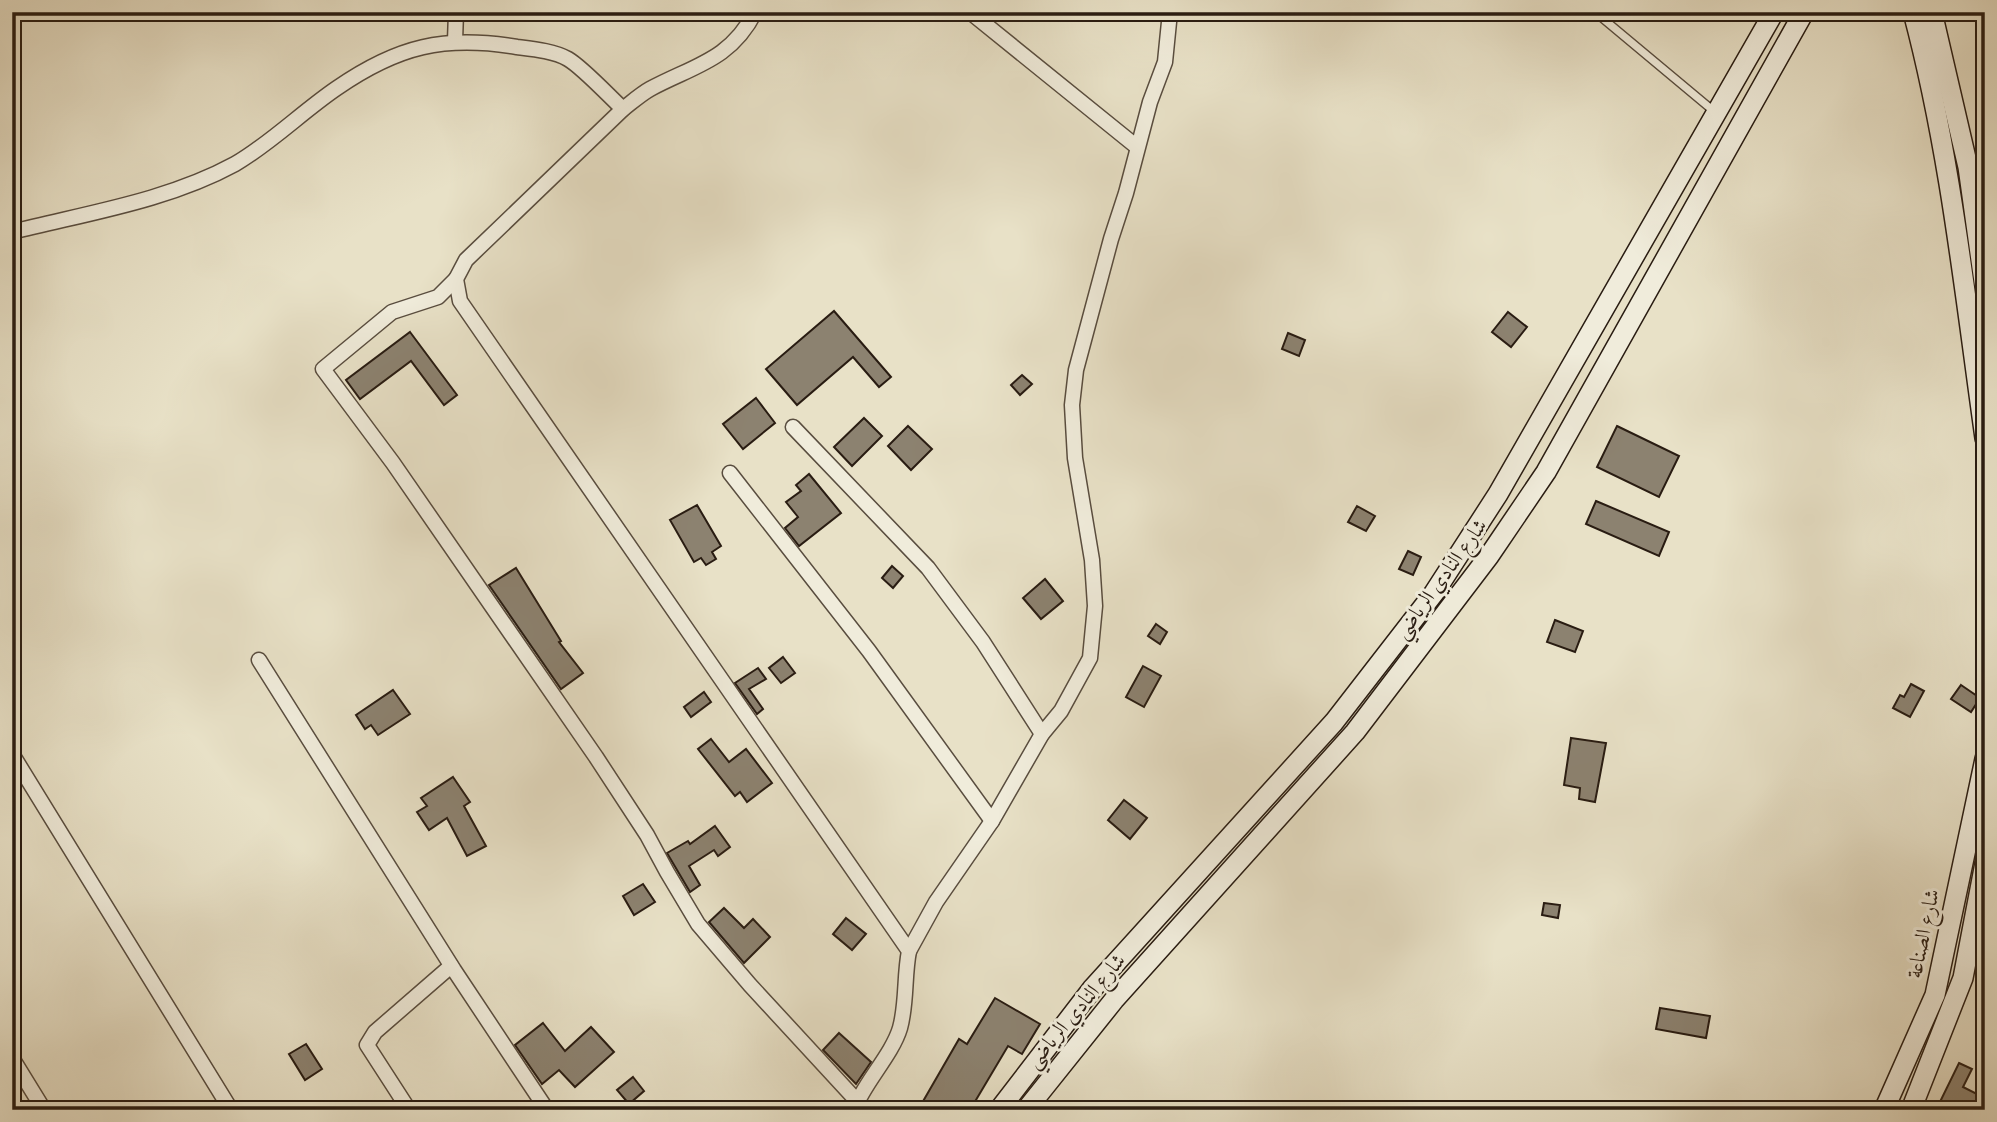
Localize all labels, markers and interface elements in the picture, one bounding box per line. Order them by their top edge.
street label: شارع النادي الرياضي [1388,514,1498,648]
street label: شارع الصناعة [1901,887,1950,982]
street label: شارع النادي الرياضي [1020,948,1136,1078]

